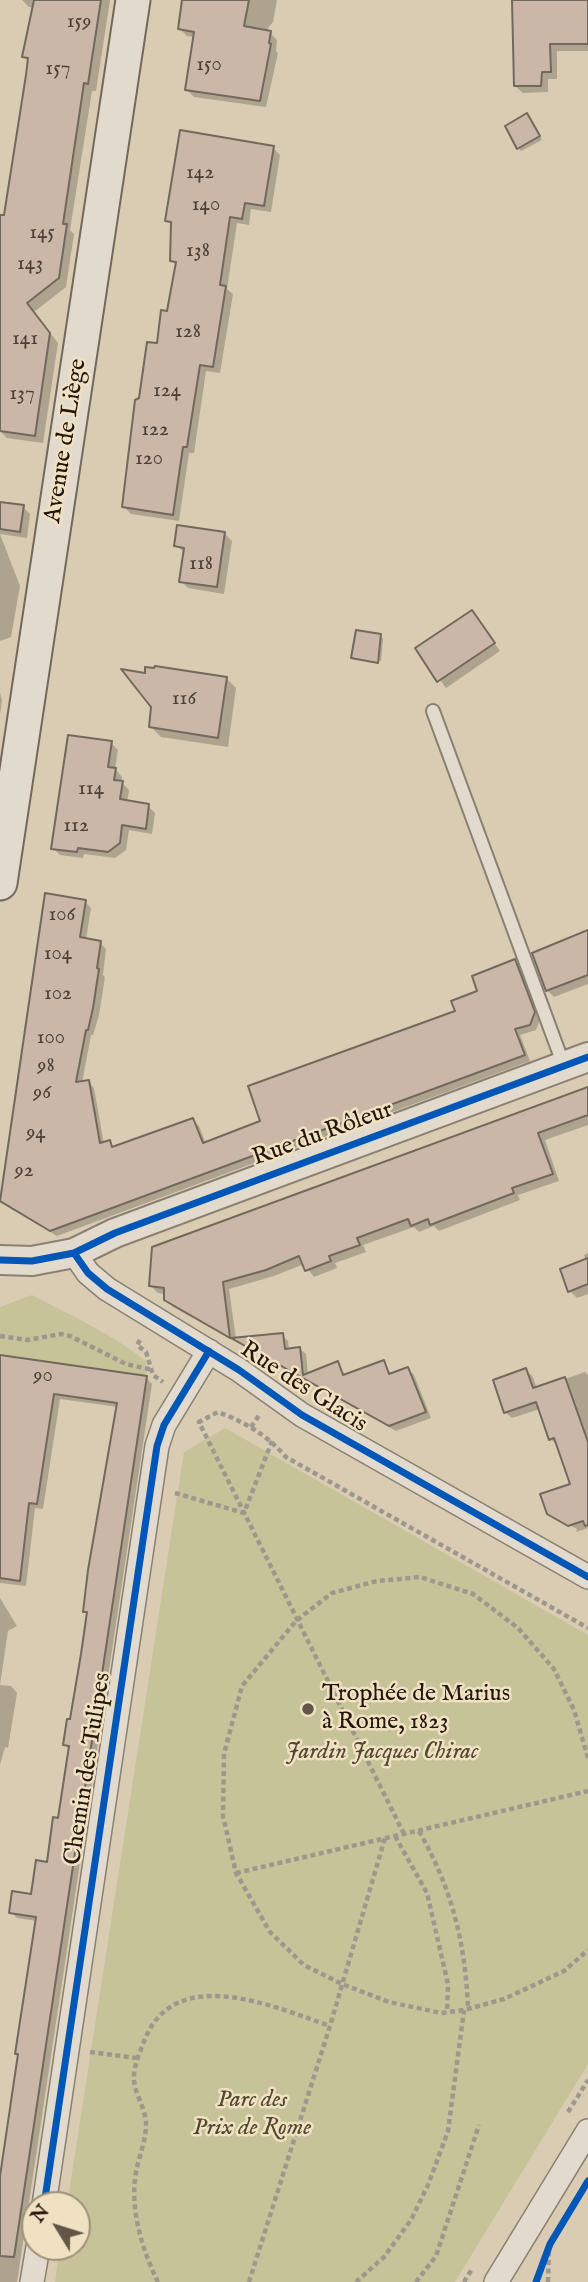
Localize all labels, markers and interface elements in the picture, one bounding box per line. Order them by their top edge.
house number: 159 [67,10,91,36]
house number: 150 [196,53,222,79]
house number: 157 [45,57,71,83]
house number: 142 [186,161,214,187]
house number: 140 [192,193,220,219]
house number: 145 [29,221,55,247]
house number: 138 [186,239,210,265]
house number: 143 [17,252,43,278]
house number: 128 [175,320,201,346]
house number: 141 [12,327,38,353]
street label: Avenue de Liège [40,357,94,525]
house number: 124 [153,379,181,405]
house number: 137 [9,382,35,408]
house number: 122 [141,418,169,444]
house number: 120 [135,447,163,473]
house number: 118 [189,552,213,578]
house number: 116 [172,687,196,713]
house number: 114 [78,777,104,803]
house number: 112 [63,814,89,840]
house number: 106 [49,903,75,929]
house number: 104 [44,942,72,968]
house number: 102 [44,982,72,1008]
house number: 100 [37,1026,65,1052]
house number: 98 [37,1054,55,1080]
house number: 96 [33,1081,51,1107]
street label: Rue du Rôleur [249,1096,397,1174]
house number: 94 [26,1121,46,1147]
house number: 92 [14,1159,34,1185]
street label: Rue des Glacis [234,1336,372,1440]
house number: 90 [33,1364,53,1390]
street label: Chemin des Tulipes [60,1671,118,1867]
place label: Trophée de Marius à Rome, 1823 [322,1681,510,1737]
marker: Trophée de Marius à Rome, 1823 [300,1701,316,1717]
park label: Jardin Jacques Chirac [286,1739,478,1767]
park label: Parc des Prix de Rome [193,2087,311,2143]
north arrow [21,2191,91,2261]
text: N [27,2200,56,2228]

